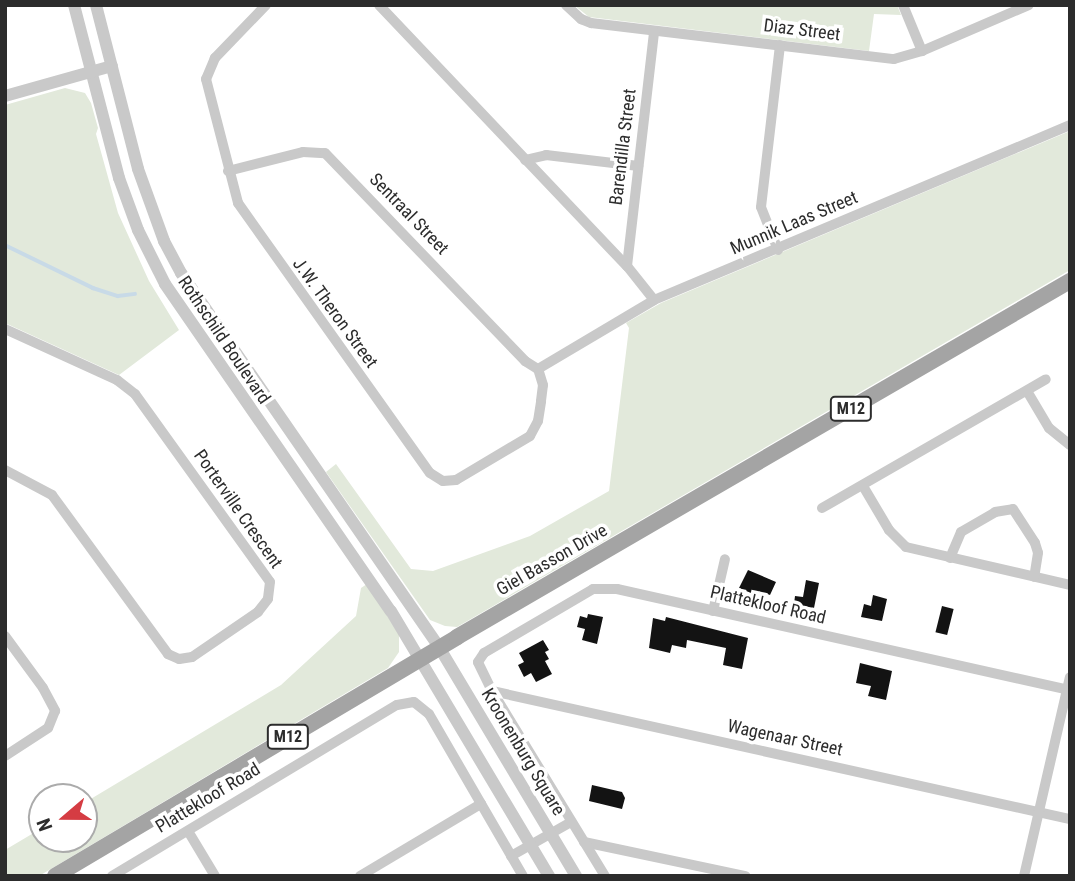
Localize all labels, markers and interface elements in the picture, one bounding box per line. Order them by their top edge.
street label: Diaz Street [762,15,842,45]
street label: Barendilla Street [605,88,641,206]
street label: Sentraal Street [365,169,453,259]
street label: Munnik Laas Street [727,186,861,260]
street label: J.W. Theron Street [288,254,382,372]
street label: Rothschild Boulevard [173,272,275,408]
road number: M12 [828,396,874,422]
street label: Porterville Crescent [189,446,287,572]
street label: Giel Basson Drive [493,520,611,600]
street label: Plattekloof Road [708,581,828,629]
street label: Kroonenburg Square [477,685,569,819]
street label: Wagenaar Street [725,715,845,761]
road number: M12 [265,724,311,750]
street label: Plattekloof Road [152,758,264,838]
north arrow [28,783,98,853]
text: N [32,815,57,834]

